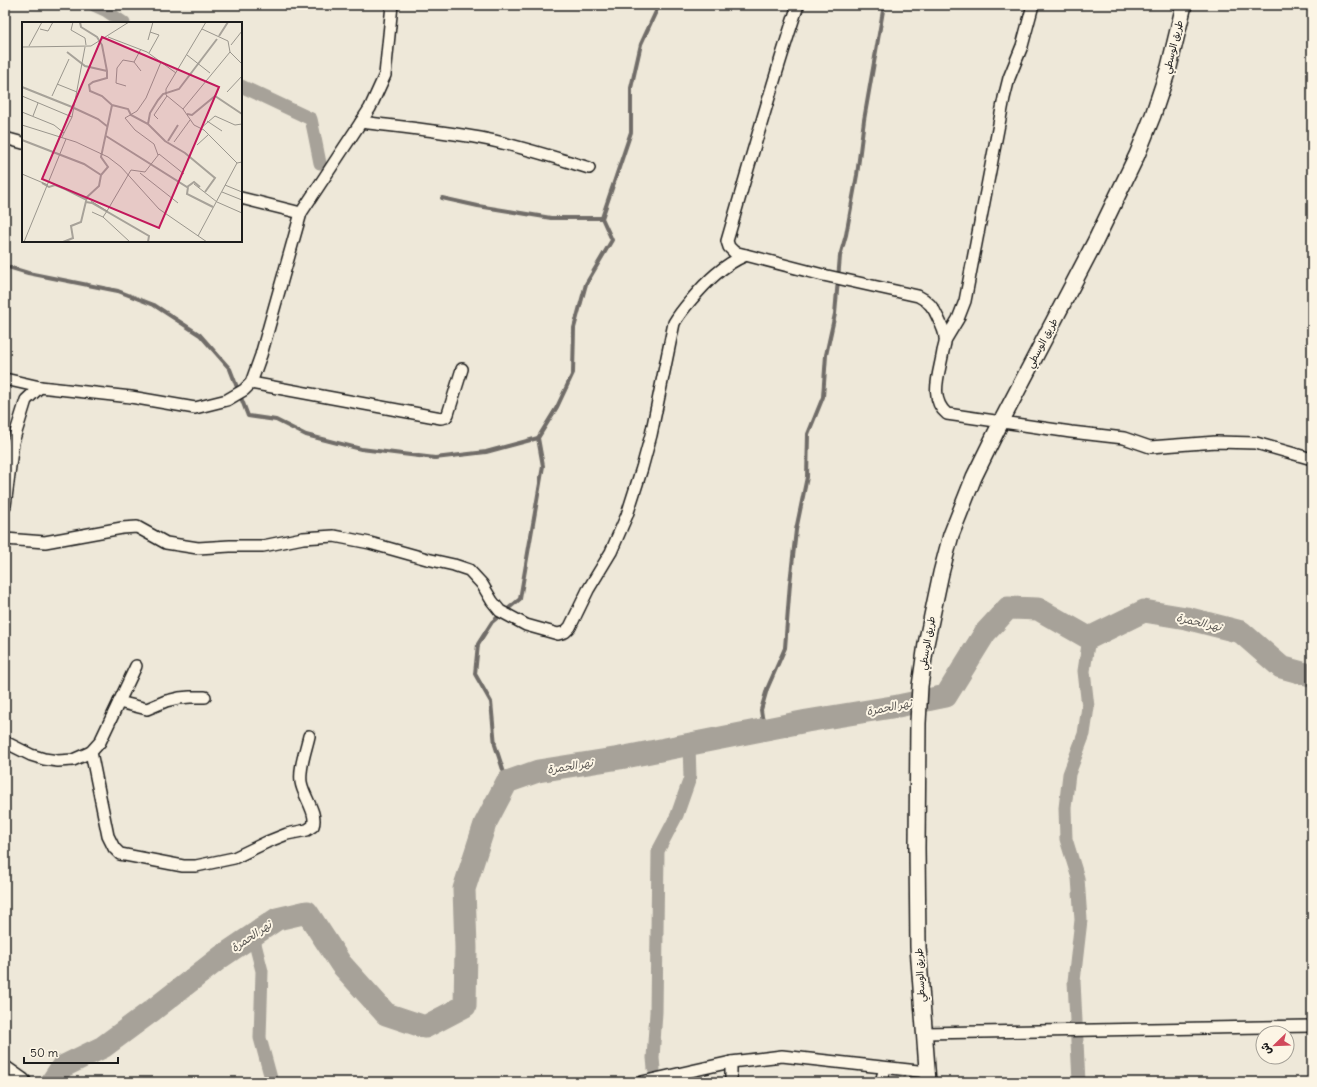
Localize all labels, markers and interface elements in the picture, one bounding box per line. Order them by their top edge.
street label: طريق الوسطي [1160,19,1189,76]
inset map [22,22,242,242]
street label: طريق الوسطي [1023,316,1063,372]
water label: نهر الحمرة [1175,610,1224,634]
street label: طريق الوسطي [916,615,941,672]
water label: نهر الحمرة [865,695,914,718]
water label: نهر الحمرة [546,755,595,777]
water label: نهر الحمرة [228,917,275,955]
street label: طريق الوسطي [912,947,931,1003]
north arrow [1255,1025,1295,1065]
scale bar [24,1039,118,1065]
text: ش [1257,1041,1275,1057]
text: 50 m [30,1045,59,1060]

